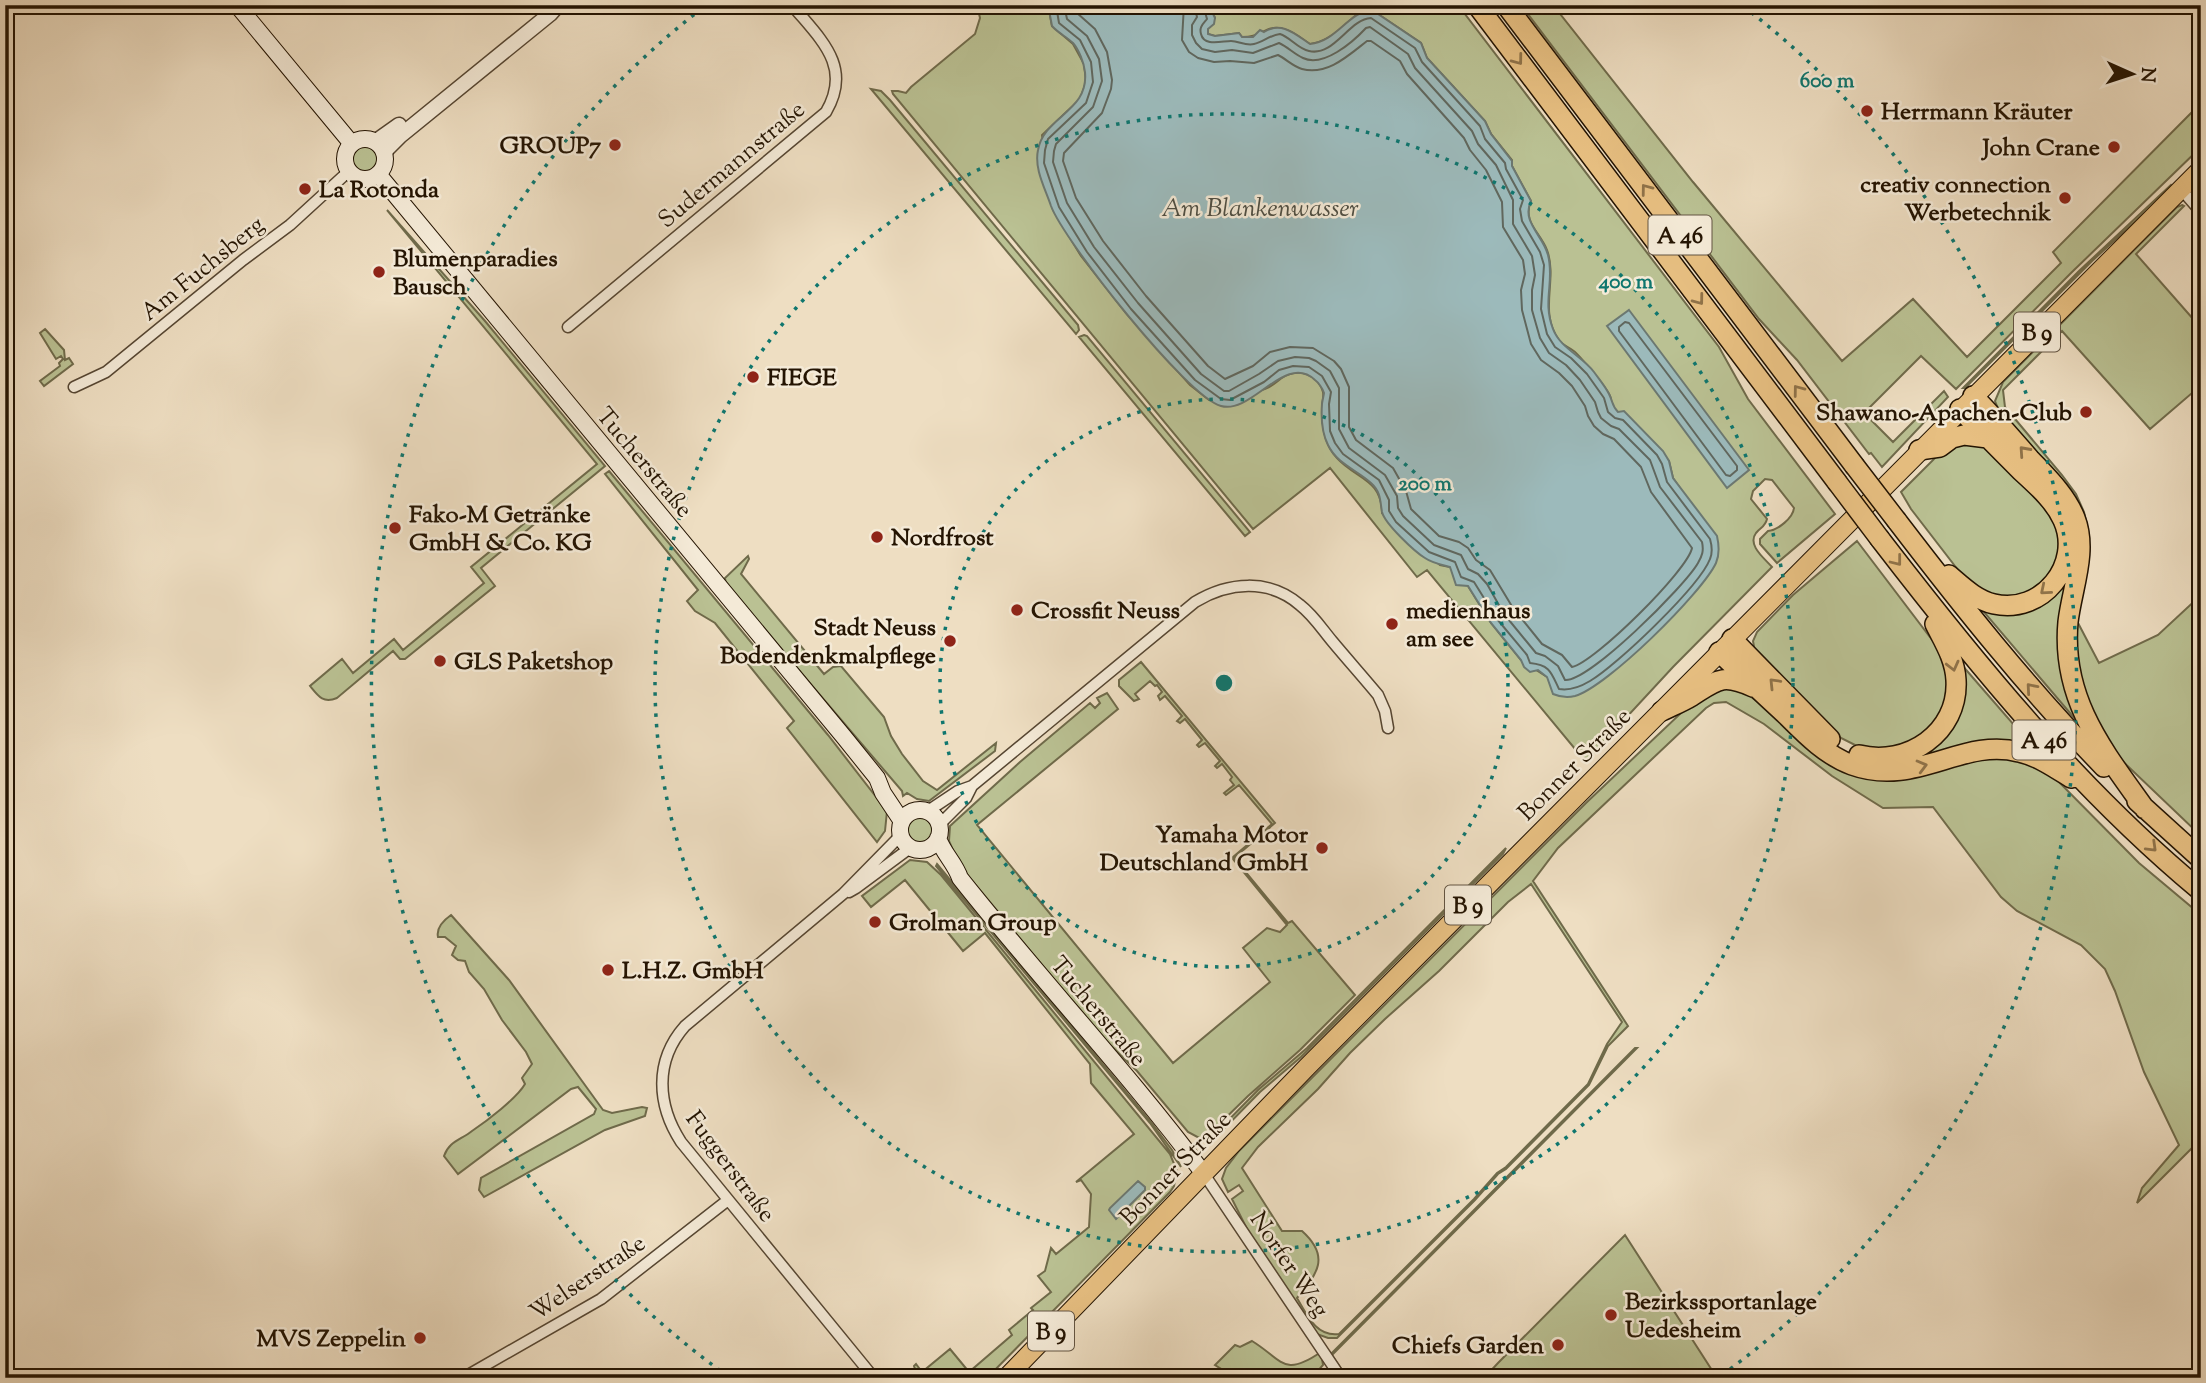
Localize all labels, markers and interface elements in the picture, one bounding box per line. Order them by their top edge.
north arrow [2098,38,2168,108]
one-way arrow [1510,52,1523,64]
text: N [2133,66,2160,83]
text: 600 m [1800,67,1855,97]
street label: Sudermannstraße [651,94,813,237]
place label: Herrmann Kräuter [1881,96,2073,130]
marker: Herrmann Kräuter [1859,103,1875,119]
place label: GROUP7 [500,130,601,164]
place label: John Crane [1980,132,2100,166]
marker: GROUP7 [607,137,623,153]
marker: John Crane [2106,139,2122,155]
place label: creativ connection Werbetechnik [1860,169,2052,231]
place label: La Rotonda [319,174,440,208]
marker: La Rotonda [297,181,313,197]
one-way arrow [1642,185,1655,197]
marker: creativ connection Werbetechnik [2057,190,2073,206]
water label: Am Blankenwasser [1161,191,1359,228]
street label: Am Fuchsberg [134,209,273,330]
road number: A 46 [1648,216,1712,254]
place label: Blumenparadies Bausch [393,243,558,305]
marker: Blumenparadies Bausch [371,264,387,280]
text: 400 m [1598,268,1654,298]
one-way arrow [1691,292,1704,305]
road number: B 9 [2014,312,2060,352]
place label: FIEGE [767,362,837,396]
marker: FIEGE [745,369,761,385]
one-way arrow [1794,386,1807,398]
place label: Shawano-Apachen-Club [1816,397,2072,431]
street label: Tucherstraße [587,401,700,526]
marker: Shawano-Apachen-Club [2078,404,2094,420]
one-way arrow [2020,446,2032,459]
text: 200 m [1398,470,1453,500]
place label: Fako-M Getränke GmbH & Co. KG [409,499,592,561]
marker: Fako-M Getränke GmbH & Co. KG [387,520,403,536]
place label: Nordfrost [891,522,994,556]
marker: Nordfrost [869,529,885,545]
one-way arrow [1888,553,1901,565]
one-way arrow [2040,582,2053,595]
place label: Crossfit Neuss [1031,595,1180,629]
place label: medienhaus am see [1406,595,1531,657]
marker: Crossfit Neuss [1009,602,1025,618]
place label: Stadt Neuss Bodendenkmalpflege [720,612,936,674]
marker: medienhaus am see [1384,616,1400,632]
marker: Stadt Neuss Bodendenkmalpflege [942,633,958,649]
place label: GLS Paketshop [454,646,613,680]
marker: GLS Paketshop [432,653,448,669]
one-way arrow [1945,660,1959,672]
centre of rings [1212,671,1236,695]
one-way arrow [1770,678,1783,691]
one-way arrow [2027,683,2039,696]
street label: Bonner Straße [1511,701,1640,830]
road number: A 46 [2012,720,2076,760]
one-way arrow [1915,760,1927,775]
place label: Yamaha Motor Deutschland GmbH [1100,819,1309,881]
one-way arrow [2144,839,2157,852]
marker: Yamaha Motor Deutschland GmbH [1314,840,1330,856]
road number: B 9 [1445,885,1491,924]
place label: Grolman Group [889,907,1056,941]
marker: Grolman Group [867,914,883,930]
street label: Tucherstraße [1041,950,1154,1075]
place label: L.H.Z. GmbH [622,955,764,989]
marker: L.H.Z. GmbH [600,962,616,978]
street label: Fuggerstraße [676,1104,783,1230]
street label: Bonner Straße [1113,1104,1240,1234]
street label: Norfer Weg [1240,1205,1336,1325]
street label: Welserstraße [523,1227,653,1330]
place label: Bezirkssportanlage Uedesheim [1625,1286,1817,1348]
marker: Bezirkssportanlage Uedesheim [1603,1307,1619,1323]
road number: B 9 [1028,1312,1074,1350]
place label: MVS Zeppelin [256,1323,407,1357]
marker: MVS Zeppelin [412,1330,428,1346]
place label: Chiefs Garden [1392,1330,1545,1364]
marker: Chiefs Garden [1550,1337,1566,1353]

